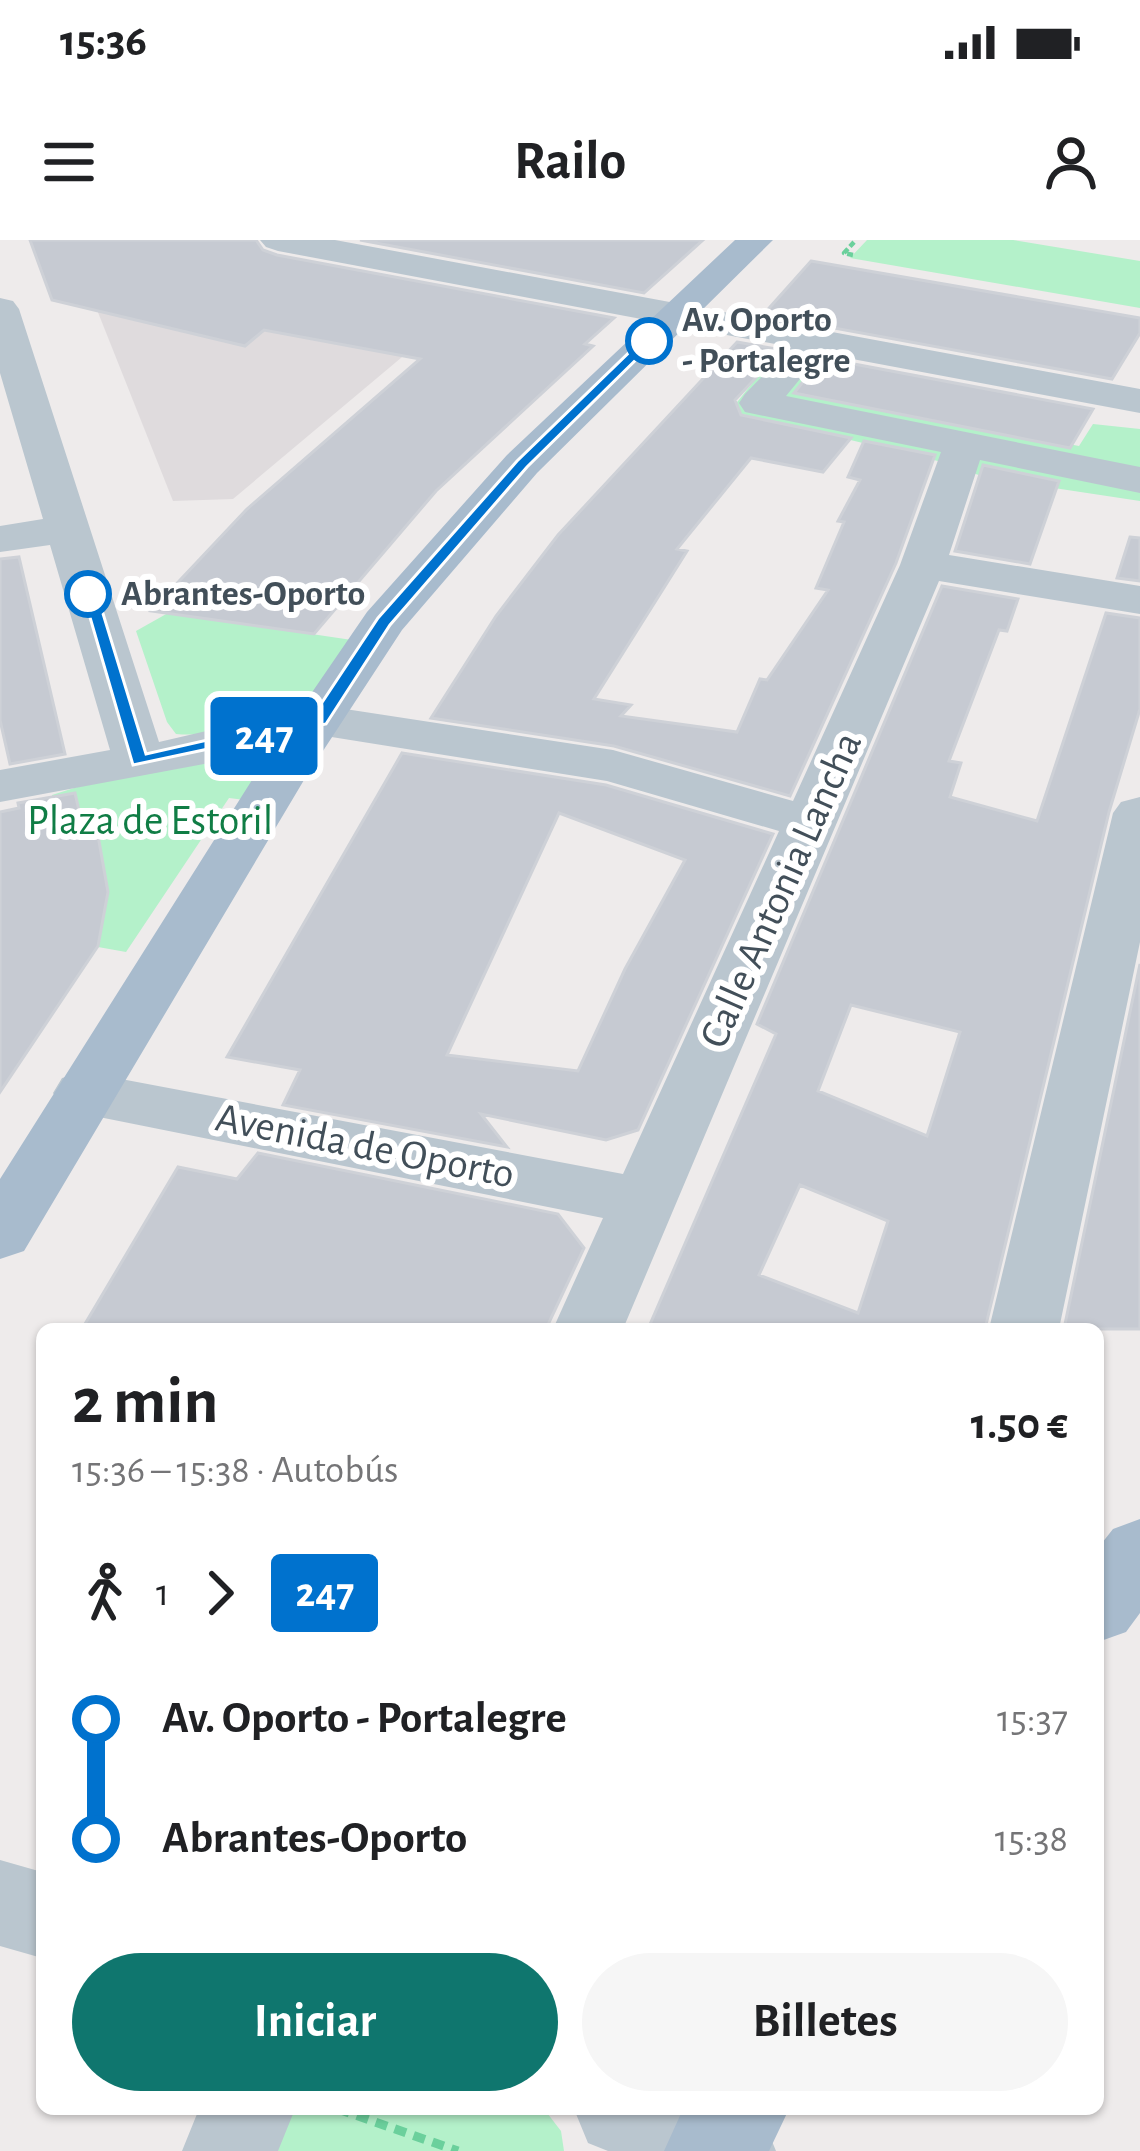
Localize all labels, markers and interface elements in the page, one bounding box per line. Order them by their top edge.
text: 15:36 [60,19,147,64]
icon: menu [36,129,102,195]
icon: person [1038,129,1104,195]
text: Railo [514,135,626,189]
place label: Av. Oporto - Portalegre [682,302,851,379]
marker: Av. Oporto - Portalegre [627,319,671,363]
marker: Abrantes-Oporto [66,572,110,616]
place label: Abrantes-Oporto [121,576,365,612]
line badge: 247 [195,697,333,775]
text: 247 [234,715,294,757]
street label: Calle Antonia Lancha [693,726,869,1054]
park label: Plaza de Estoril [27,800,273,842]
street label: Avenida de Oporto [212,1096,518,1196]
text: 2 min [72,1369,218,1435]
text: 1.50 € [971,1402,1068,1447]
text: 15:36 – 15:38 · Autobús [72,1451,399,1490]
icon: walk [72,1560,138,1626]
icon: forward [187,1560,253,1626]
text: 247 [295,1572,354,1614]
text: 1 [156,1574,169,1613]
text: Av. Oporto - Portalegre [162,1696,567,1741]
text: 15:37 [997,1700,1068,1739]
text: Abrantes-Oporto [162,1816,467,1861]
text: 15:38 [995,1820,1068,1859]
button: Iniciar [72,1953,558,2091]
button: Billetes [582,1953,1068,2091]

